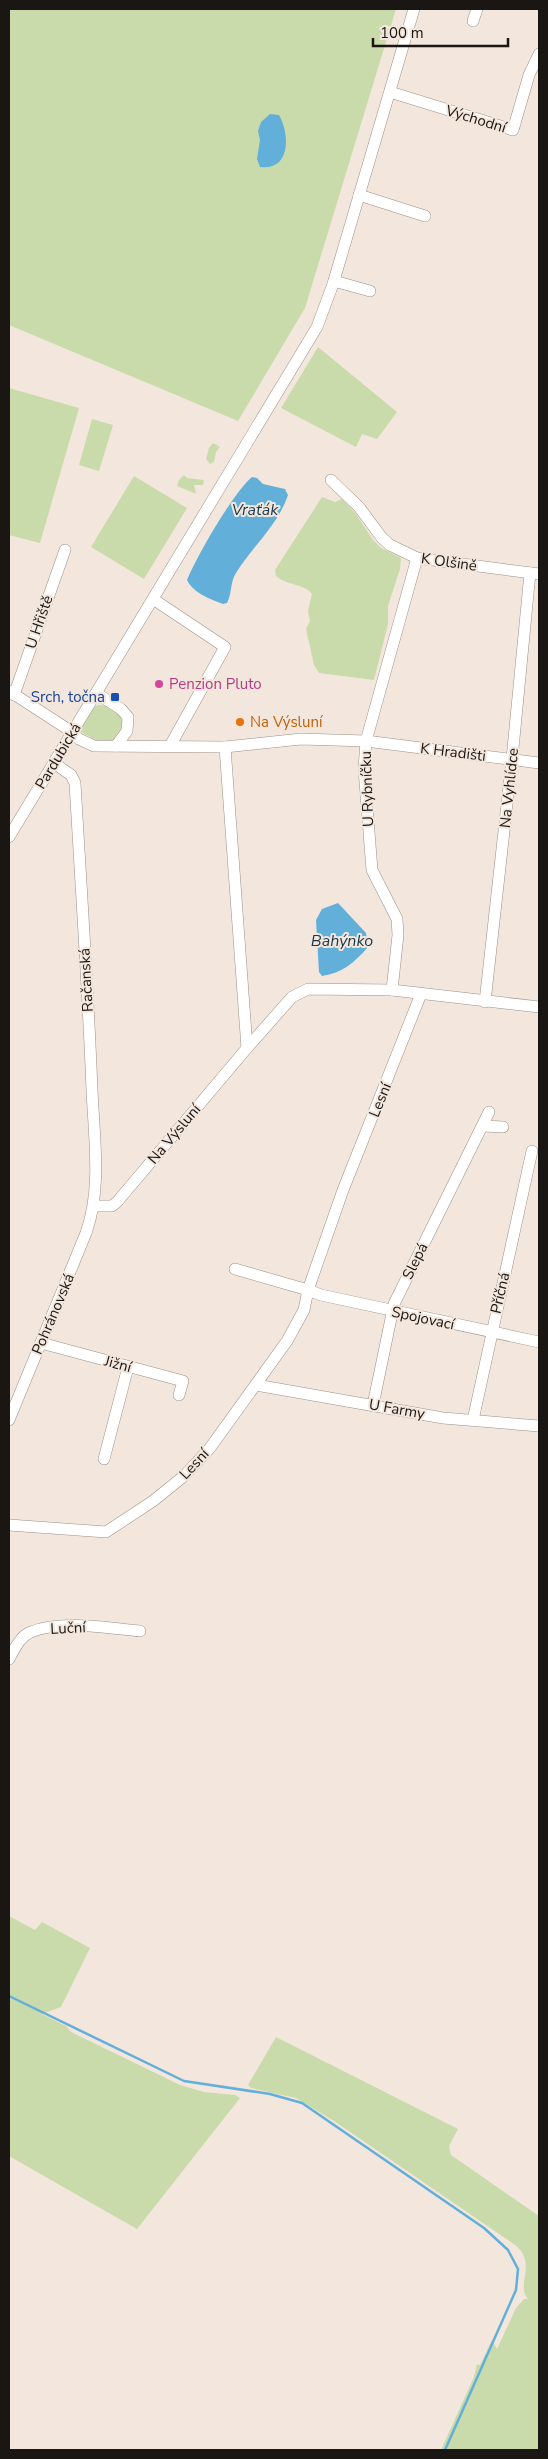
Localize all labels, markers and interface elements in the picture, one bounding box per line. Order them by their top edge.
scale bar [373,15,508,47]
text: 100 m [380,23,424,43]
street label: Východní [442,100,510,138]
water label: Vraťák [232,499,279,521]
street label: K Olšině [420,548,478,576]
street label: U Hřiště [21,593,57,651]
place label: Penzion Pluto [169,674,262,694]
marker: Penzion Pluto [153,678,165,690]
place label: Srch, točna [31,687,105,707]
marker: Srch, točna [109,691,121,703]
place label: Na Výsluní [250,712,324,732]
marker: Na Výsluní [234,716,246,728]
street label: Pardubická [30,719,86,793]
street label: K Hradišti [419,738,487,766]
street label: Na Vyhlídce [495,747,523,829]
street label: U Rybníčku [356,751,378,827]
water label: Bahýnko [311,930,373,952]
street label: Račanská [74,948,98,1012]
street label: Lesní [364,1078,396,1120]
street label: Na Výsluní [143,1099,206,1168]
street label: Slepá [398,1239,432,1283]
street label: Pohránovská [27,1270,79,1358]
street label: Příčná [486,1270,514,1316]
street label: Spojovací [390,1302,458,1335]
street label: Jižní [101,1351,135,1378]
street label: U Farmy [367,1394,427,1424]
street label: Lesní [175,1443,214,1484]
street label: Luční [50,1617,88,1639]

